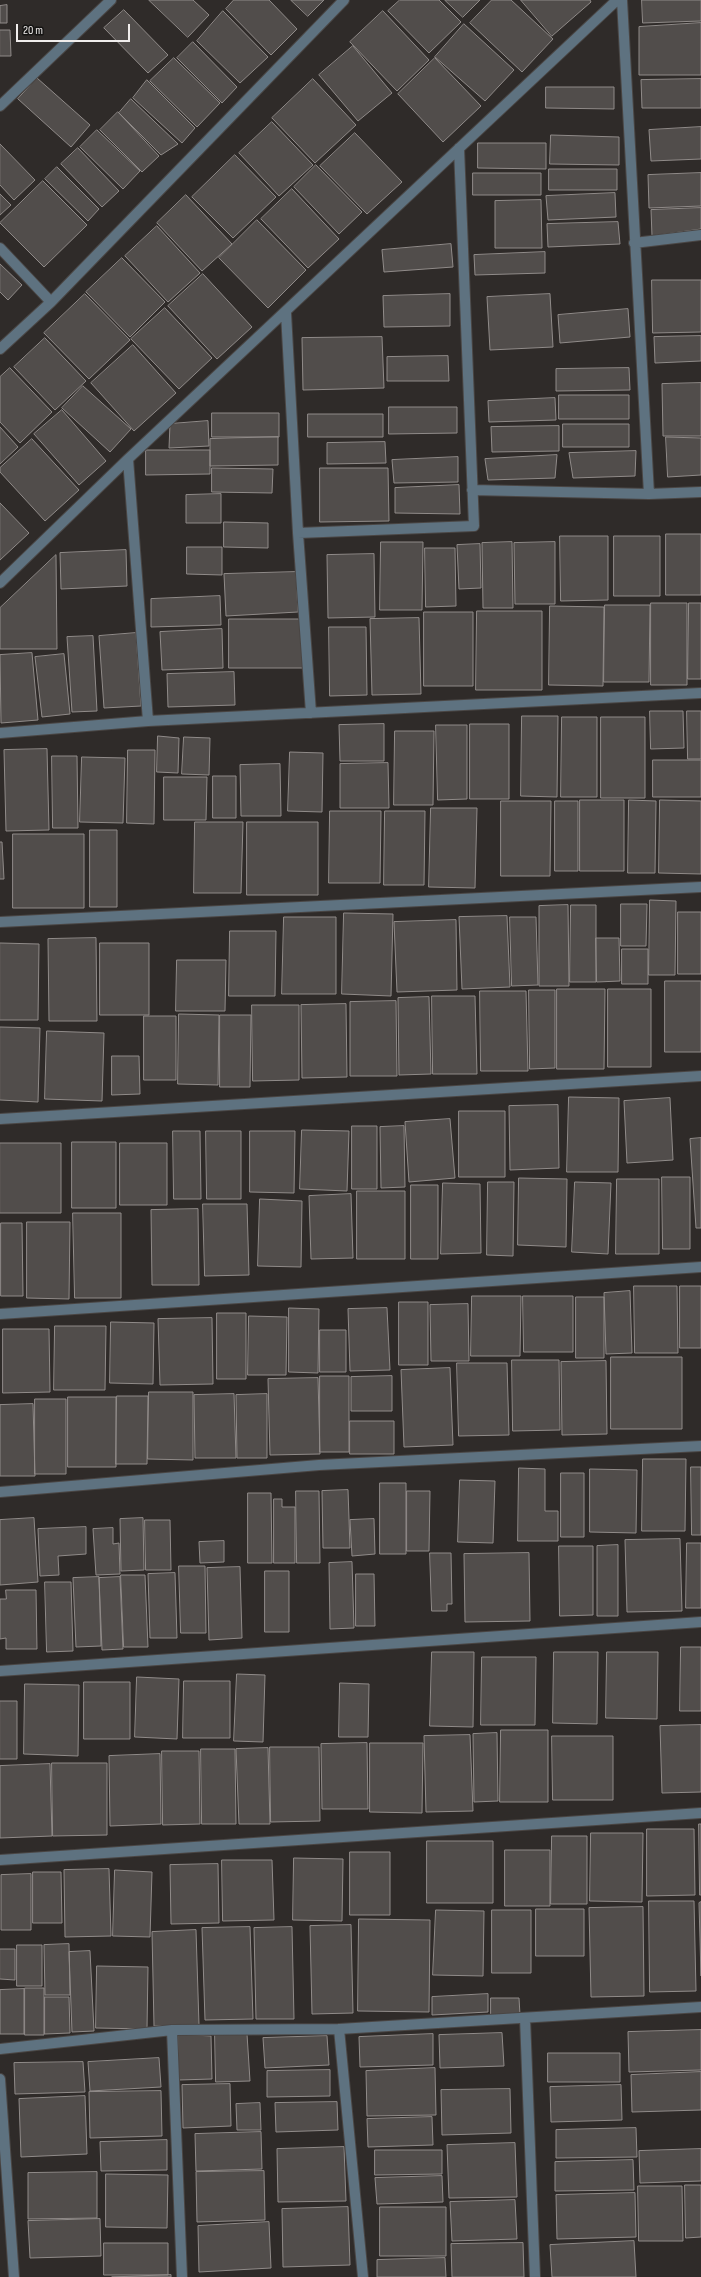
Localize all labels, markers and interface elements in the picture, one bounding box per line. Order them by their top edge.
scale bar [18,16,132,42]
text: 20 m [23,23,43,38]

